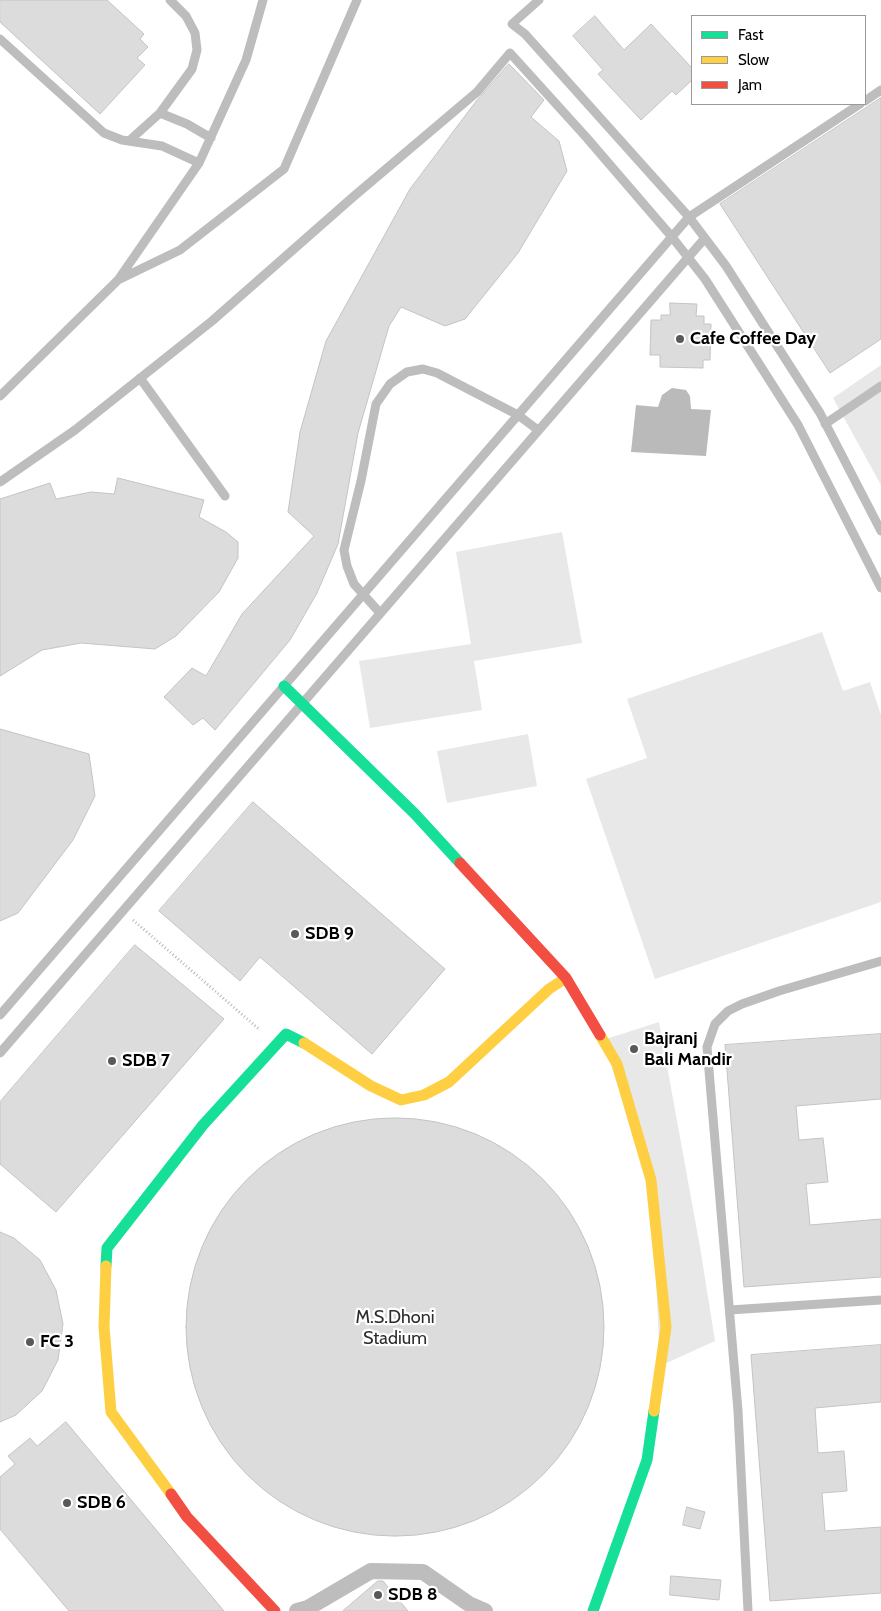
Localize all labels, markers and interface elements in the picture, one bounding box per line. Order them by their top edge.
legend [691,15,866,105]
text: Fast [738,26,763,44]
text: Slow [738,51,769,69]
text: Jam [738,76,762,94]
place label: Cafe Coffee Day [690,328,816,350]
marker: Cafe Coffee Day [674,333,686,345]
place label: SDB 9 [305,923,354,945]
marker: SDB 9 [289,928,301,940]
place label: Bajranj Bali Mandir [644,1028,732,1070]
marker: Bajranj Bali Mandir [628,1043,640,1055]
place label: SDB 7 [122,1050,170,1072]
marker: SDB 7 [106,1055,118,1067]
park label: M.S.Dhoni Stadium [355,1307,435,1350]
place label: FC 3 [40,1331,74,1353]
marker: FC 3 [24,1336,36,1348]
place label: SDB 6 [77,1492,126,1514]
marker: SDB 6 [61,1497,73,1509]
place label: SDB 8 [388,1584,438,1606]
marker: SDB 8 [372,1589,384,1601]

